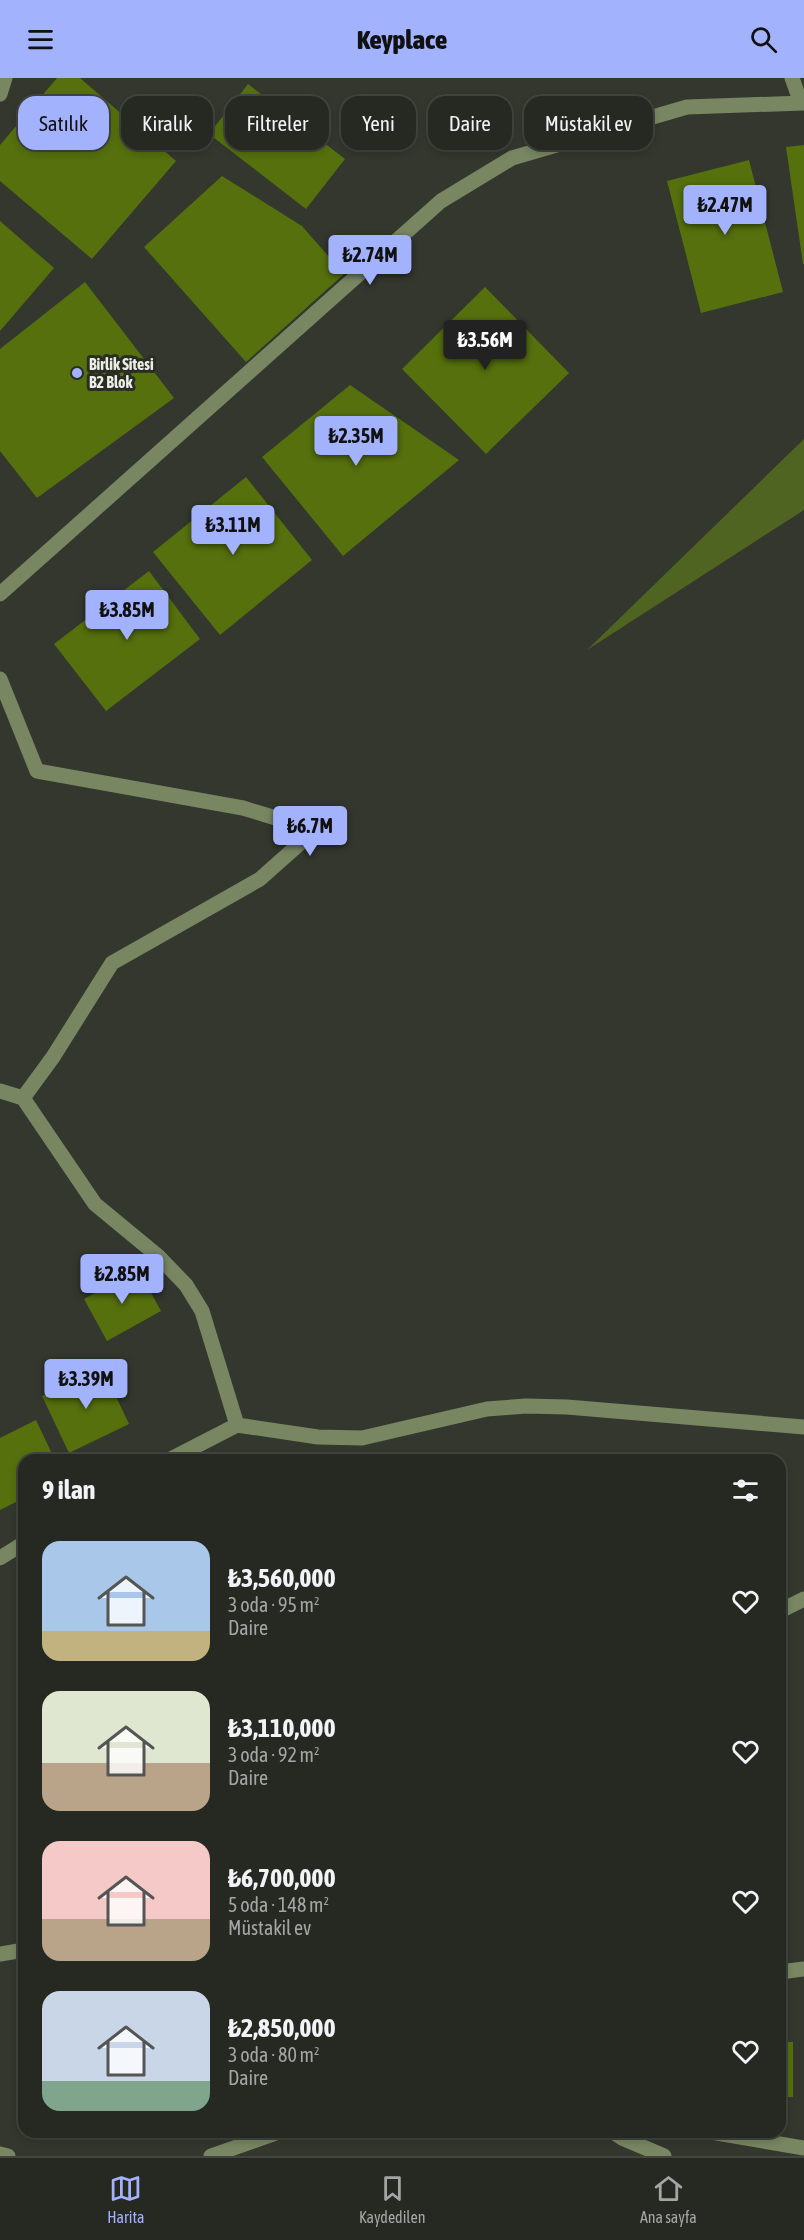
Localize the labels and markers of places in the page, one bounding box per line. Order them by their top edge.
pin: ₺2.47M [676,185,774,236]
pin: ₺2.74M [321,235,419,286]
pin: ₺3.56M [436,320,534,371]
place label: Birlik Sitesi B2 Blok [89,355,154,391]
marker: Birlik Sitesi B2 Blok [70,366,84,380]
pin: ₺2.35M [307,416,405,467]
pin: ₺3.11M [184,505,282,556]
pin: ₺3.85M [78,590,176,641]
pin: ₺6.7M [268,806,352,857]
pin: ₺2.85M [73,1254,171,1305]
pin: ₺3.39M [37,1359,135,1410]

